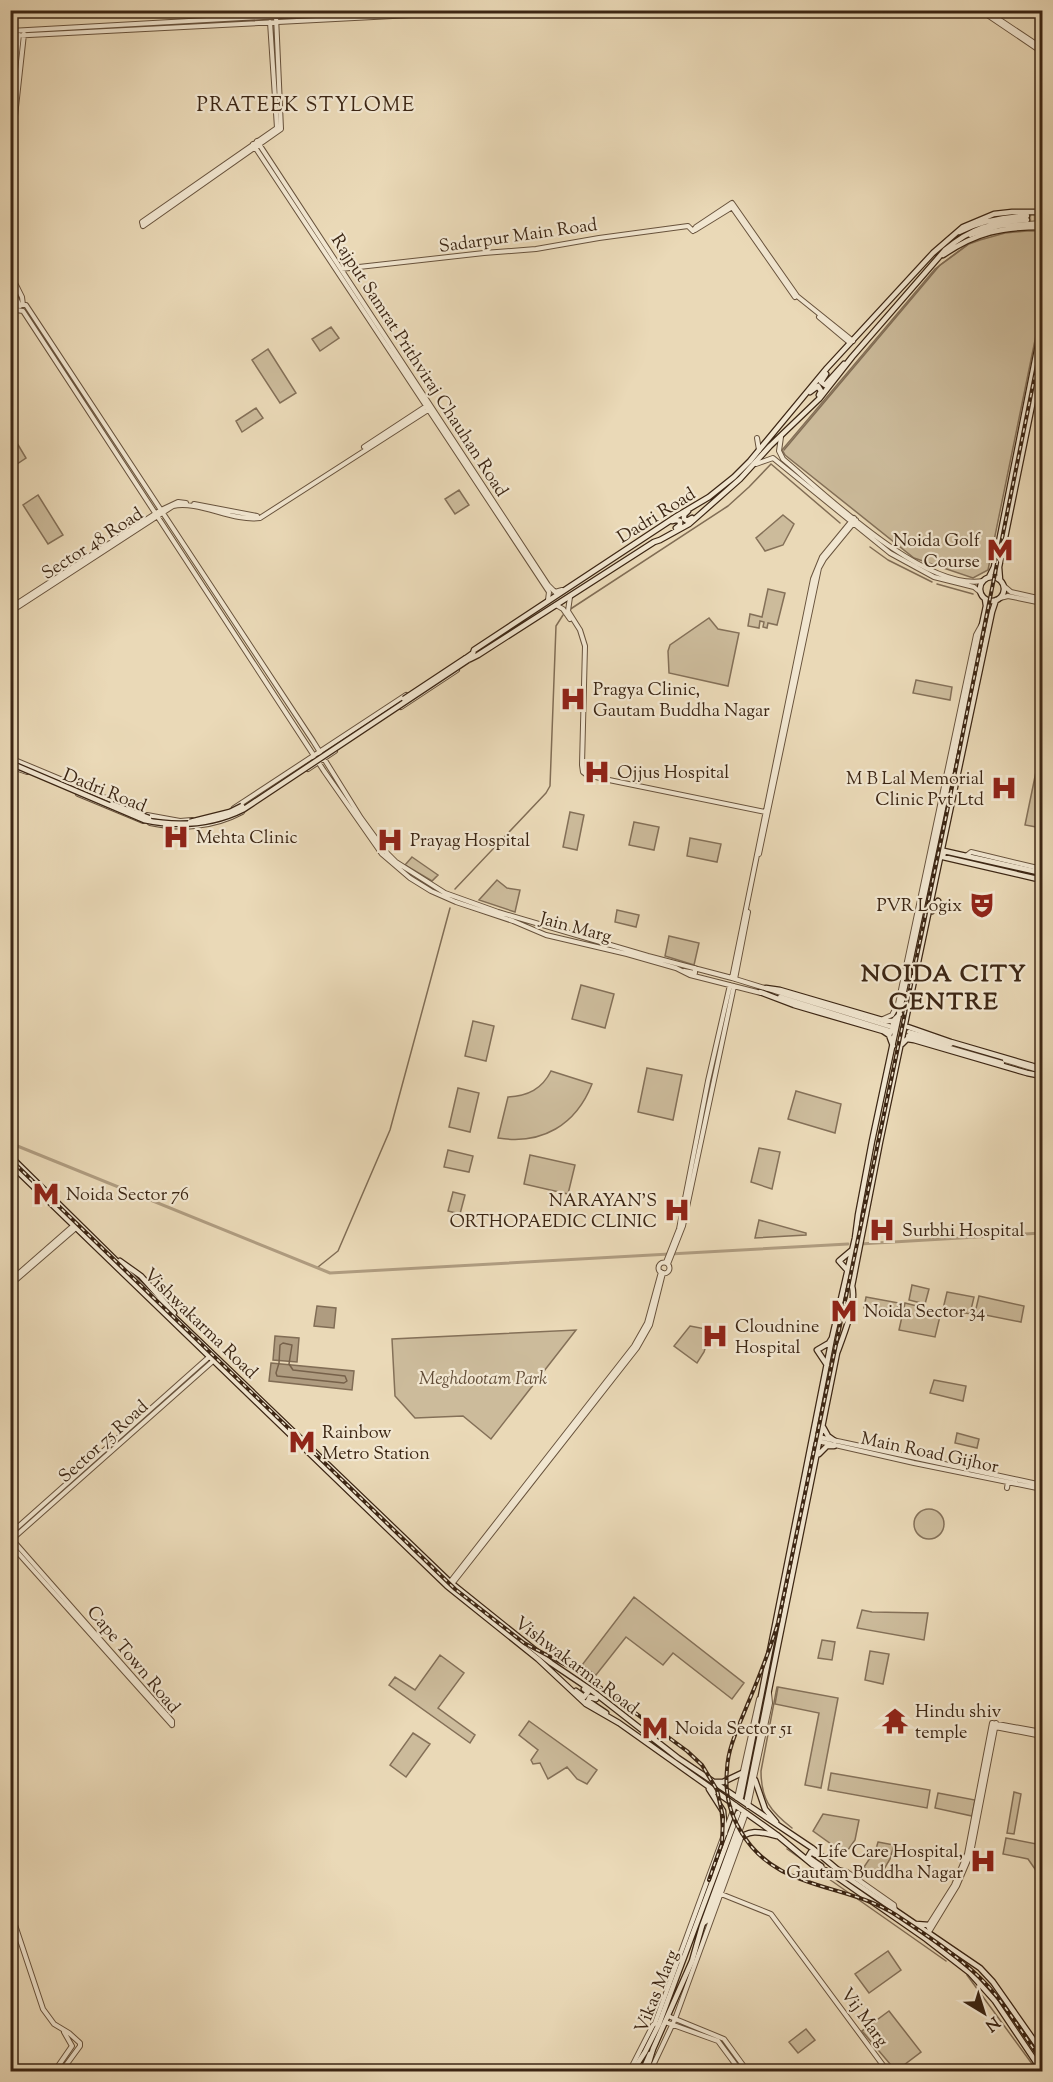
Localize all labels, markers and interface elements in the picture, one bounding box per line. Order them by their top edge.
district label: PRATEEK STYLOME [196,92,416,121]
street label: Sadarpur Main Road [437,213,599,261]
street label: Rajput Samrat Prithviraj Chauhan Road [323,230,513,503]
street label: Dadri Road [613,482,701,551]
street label: Sector 48 Road [37,502,149,587]
place label: Noida Golf Course [893,529,981,576]
metro station icon: Noida Golf Course [985,535,1015,565]
place label: Pragya Clinic, Gautam Buddha Nagar [593,678,770,725]
hospital icon: Pragya Clinic, Gautam Buddha Nagar [558,684,588,714]
hospital icon: Ojjus Hospital [582,757,612,787]
place label: Ojjus Hospital [617,761,729,787]
street label: Dadri Road [58,763,150,820]
place label: M B Lal Memorial Clinic Pvt Ltd [846,767,984,814]
hospital icon: M B Lal Memorial Clinic Pvt Ltd [989,773,1019,803]
hospital icon: Mehta Clinic [161,822,191,852]
hospital icon: Prayag Hospital [375,825,405,855]
place label: Mehta Clinic [196,826,298,852]
place label: Prayag Hospital [410,829,530,855]
theatre icon: PVR Logix [967,890,997,920]
place label: PVR Logix [877,894,962,920]
street label: Jain Marg [536,907,614,951]
district label: NOIDA CITY CENTRE [861,958,1027,1020]
metro station icon: Noida Sector 76 [31,1179,61,1209]
place label: Noida Sector 76 [66,1183,189,1209]
place label: NARAYAN'S ORTHOPAEDIC CLINIC [449,1189,657,1236]
hospital icon: NARAYAN'S ORTHOPAEDIC CLINIC [662,1195,692,1225]
hospital icon: Surbhi Hospital [867,1215,897,1245]
place label: Surbhi Hospital [902,1219,1025,1245]
street label: Vishwakarma Road [137,1263,263,1386]
metro station icon: Noida Sector 34 [829,1296,859,1326]
place label: Noida Sector 34 [864,1300,985,1326]
place label: Cloudnine Hospital [735,1315,819,1362]
hospital icon: Cloudnine Hospital [700,1321,730,1351]
park label: Meghdootam Park [419,1367,547,1393]
street label: Sector 75 Road [54,1395,155,1490]
place label: Rainbow Metro Station [322,1421,430,1468]
metro station icon: Rainbow Metro Station [287,1427,317,1457]
street label: Main Road Gijhor [858,1427,1001,1481]
street label: Cape Town Road [80,1601,185,1720]
street label: Vishwakarma Road [508,1611,643,1722]
place label: Hindu shiv temple [915,1700,1002,1747]
temple icon: Hindu shiv temple [880,1706,910,1736]
metro station icon: Noida Sector 51 [640,1713,670,1743]
place label: Noida Sector 51 [675,1717,792,1743]
place label: Life Care Hospital, Gautam Buddha Nagar [786,1840,963,1887]
hospital icon: Life Care Hospital, Gautam Buddha Nagar [968,1846,998,1876]
street label: Vikas Marg [629,1946,686,2037]
street label: Vij Marg [833,1983,894,2053]
north arrow [954,1983,1014,2043]
text: N [979,2010,1004,2036]

